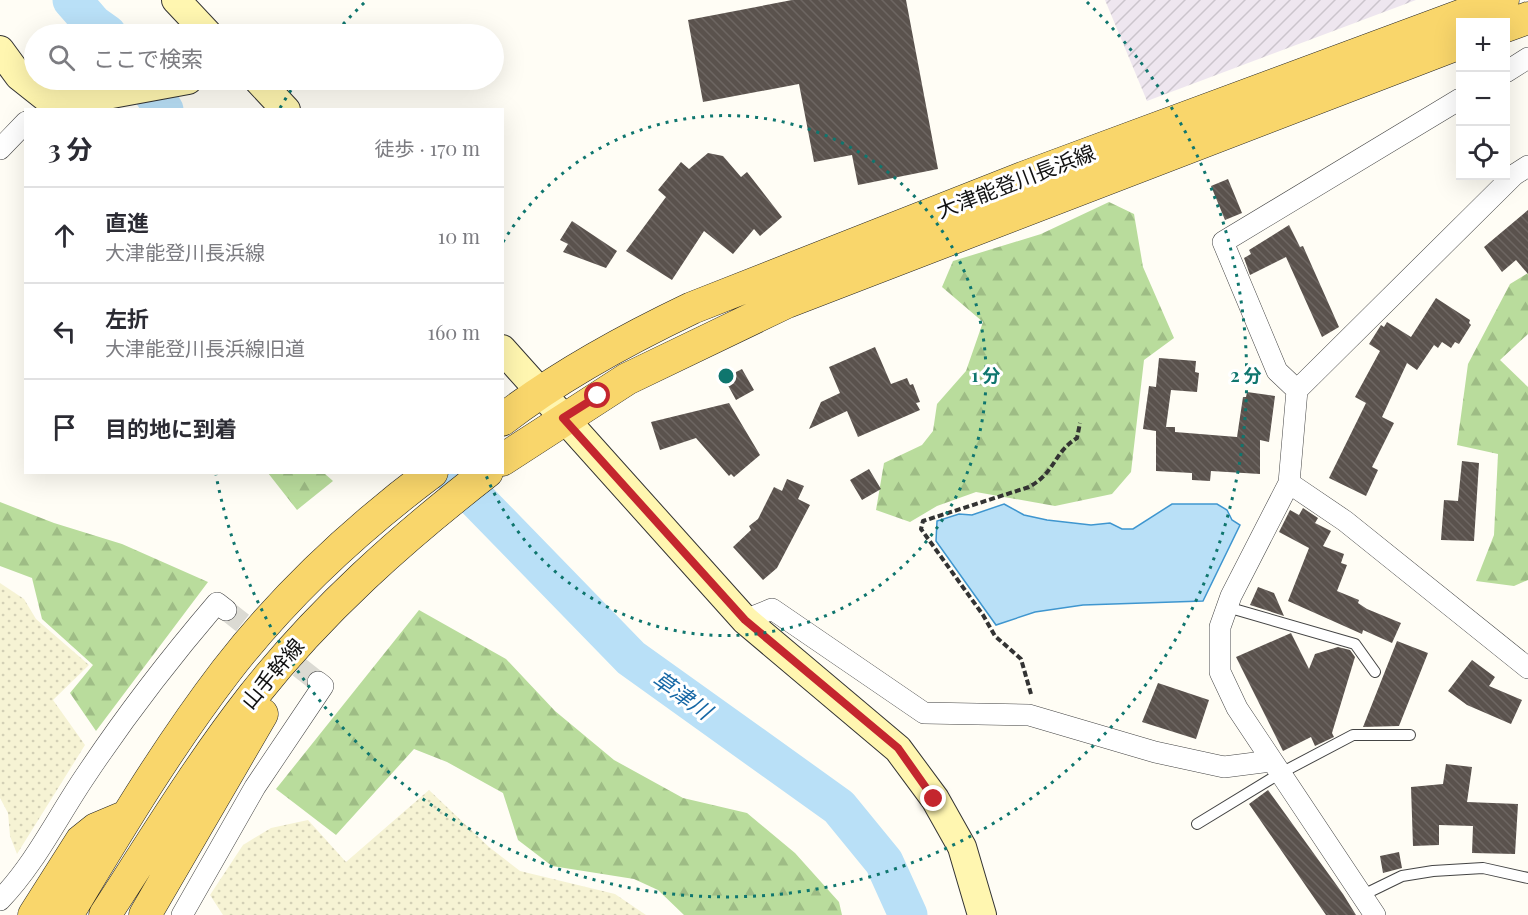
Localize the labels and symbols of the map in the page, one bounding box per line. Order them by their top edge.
street label: 大津能登川長浜線 [932,137,1099,223]
text: 1 分 [971,363,1001,387]
text: 2 分 [1230,363,1262,387]
centre of rings [716,366,736,386]
route start [584,382,610,408]
street label: 山手幹線 [234,632,309,714]
water label: 草津川 [647,663,720,727]
route end [920,785,946,811]

